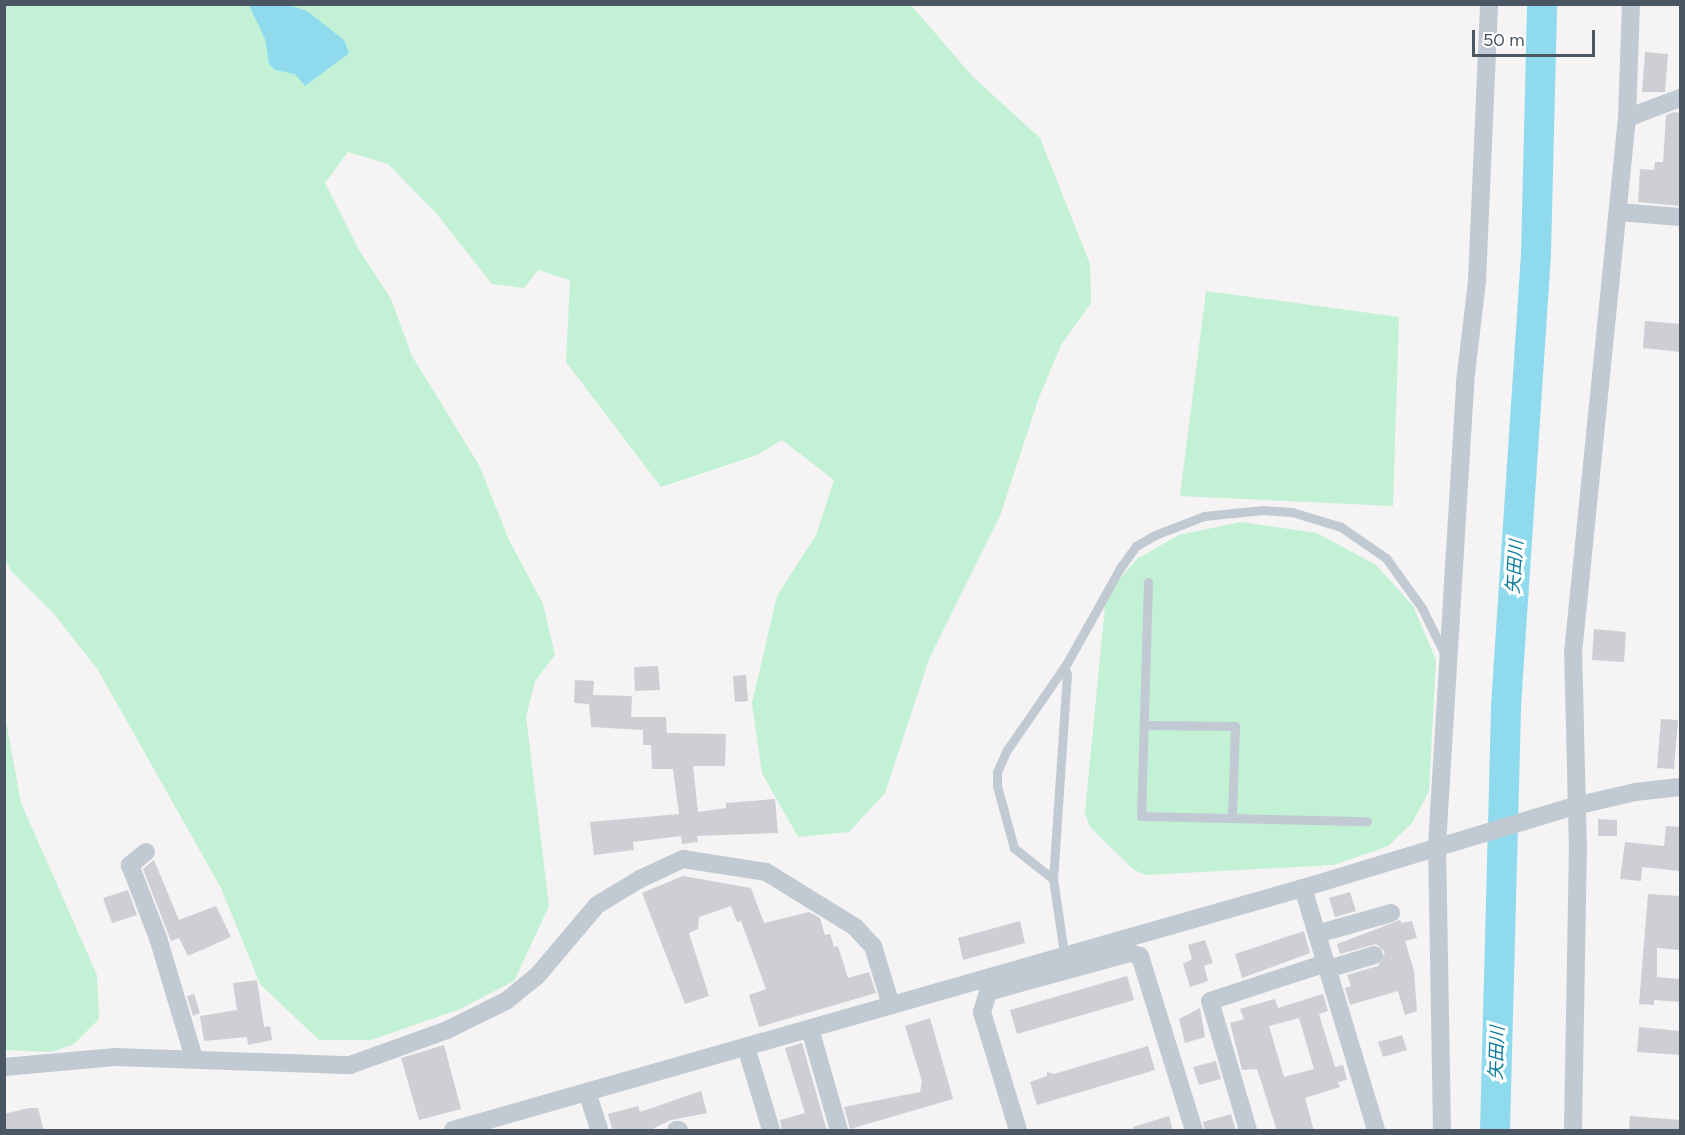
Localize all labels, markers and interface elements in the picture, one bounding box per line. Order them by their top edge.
scale bar [1475,18,1598,56]
text: 50 m [1483,29,1525,51]
water label: 矢田川 [1502,539,1528,595]
water label: 矢田川 [1485,1026,1509,1080]

